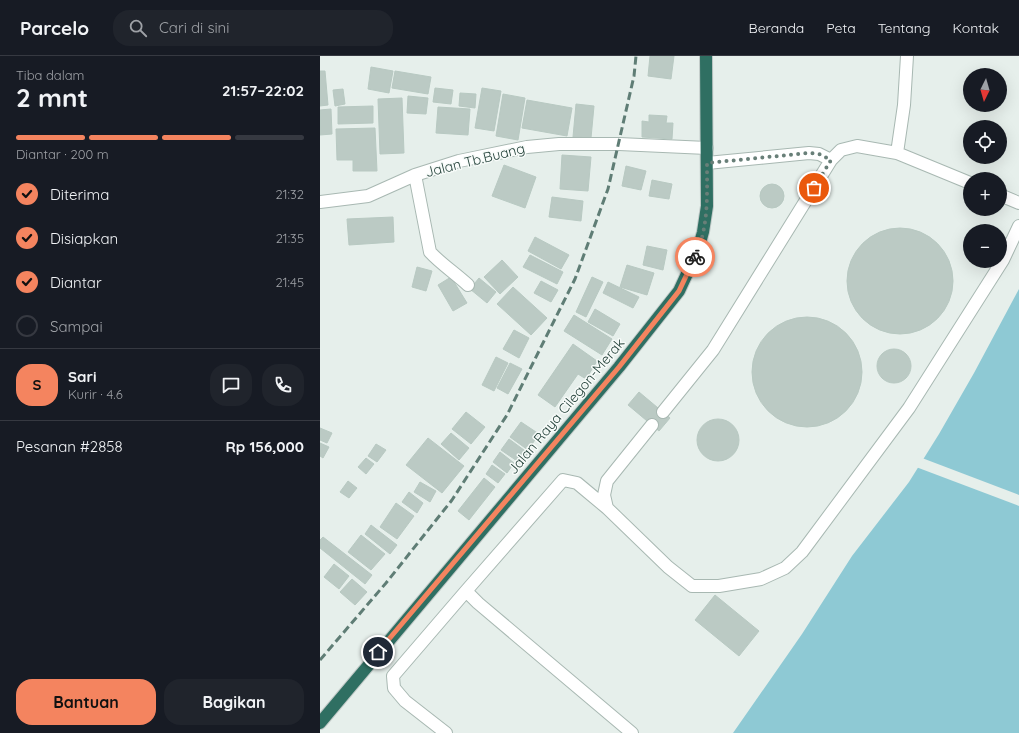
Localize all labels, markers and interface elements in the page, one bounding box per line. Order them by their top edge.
search box [113,10,393,46]
text: Parcelo [20,16,89,40]
icon: search [127,17,149,39]
text: Cari di sini [159,18,230,37]
text: Beranda [749,19,804,37]
text: Peta [826,19,856,37]
text: Tentang [878,19,931,37]
text: Kontak [953,19,999,37]
text: Tiba dalam [16,67,84,83]
north arrow [963,68,1007,112]
map controls [963,68,1007,268]
text: 2 mnt [16,81,88,114]
text: 21:57–22:02 [222,81,304,100]
button: locate [963,120,1007,164]
street label: Jalan Tb.Buang [423,139,527,181]
text: Diantar · 200 m [16,146,109,162]
pin [797,171,831,205]
button: + [963,172,1007,216]
icon: bag [803,177,825,199]
icon: check [16,183,38,205]
text: Diterima [50,185,109,204]
text: 21:32 [276,186,304,202]
button: − [963,224,1007,268]
icon: check [16,227,38,249]
text: Disiapkan [50,229,118,248]
text: 21:35 [276,230,304,246]
courier [675,237,715,277]
icon: bike [684,246,706,268]
icon: check [16,271,38,293]
text: Diantar [50,273,102,292]
text: 21:45 [276,274,304,290]
text: Sampai [50,317,103,336]
street label: Jalan Raya Cilegon-Merak [504,334,628,478]
button: chat [210,364,252,406]
button: phone [262,364,304,406]
text: Sari [68,367,96,386]
text: S [33,375,41,394]
text: Kurir · 4.6 [68,386,123,402]
text: Pesanan #2858 [16,437,123,456]
text: Rp 156,000 [226,437,304,456]
pin [361,635,395,669]
icon: home [367,641,389,663]
button: Bantuan [16,679,156,725]
button: Bagikan [164,679,304,725]

